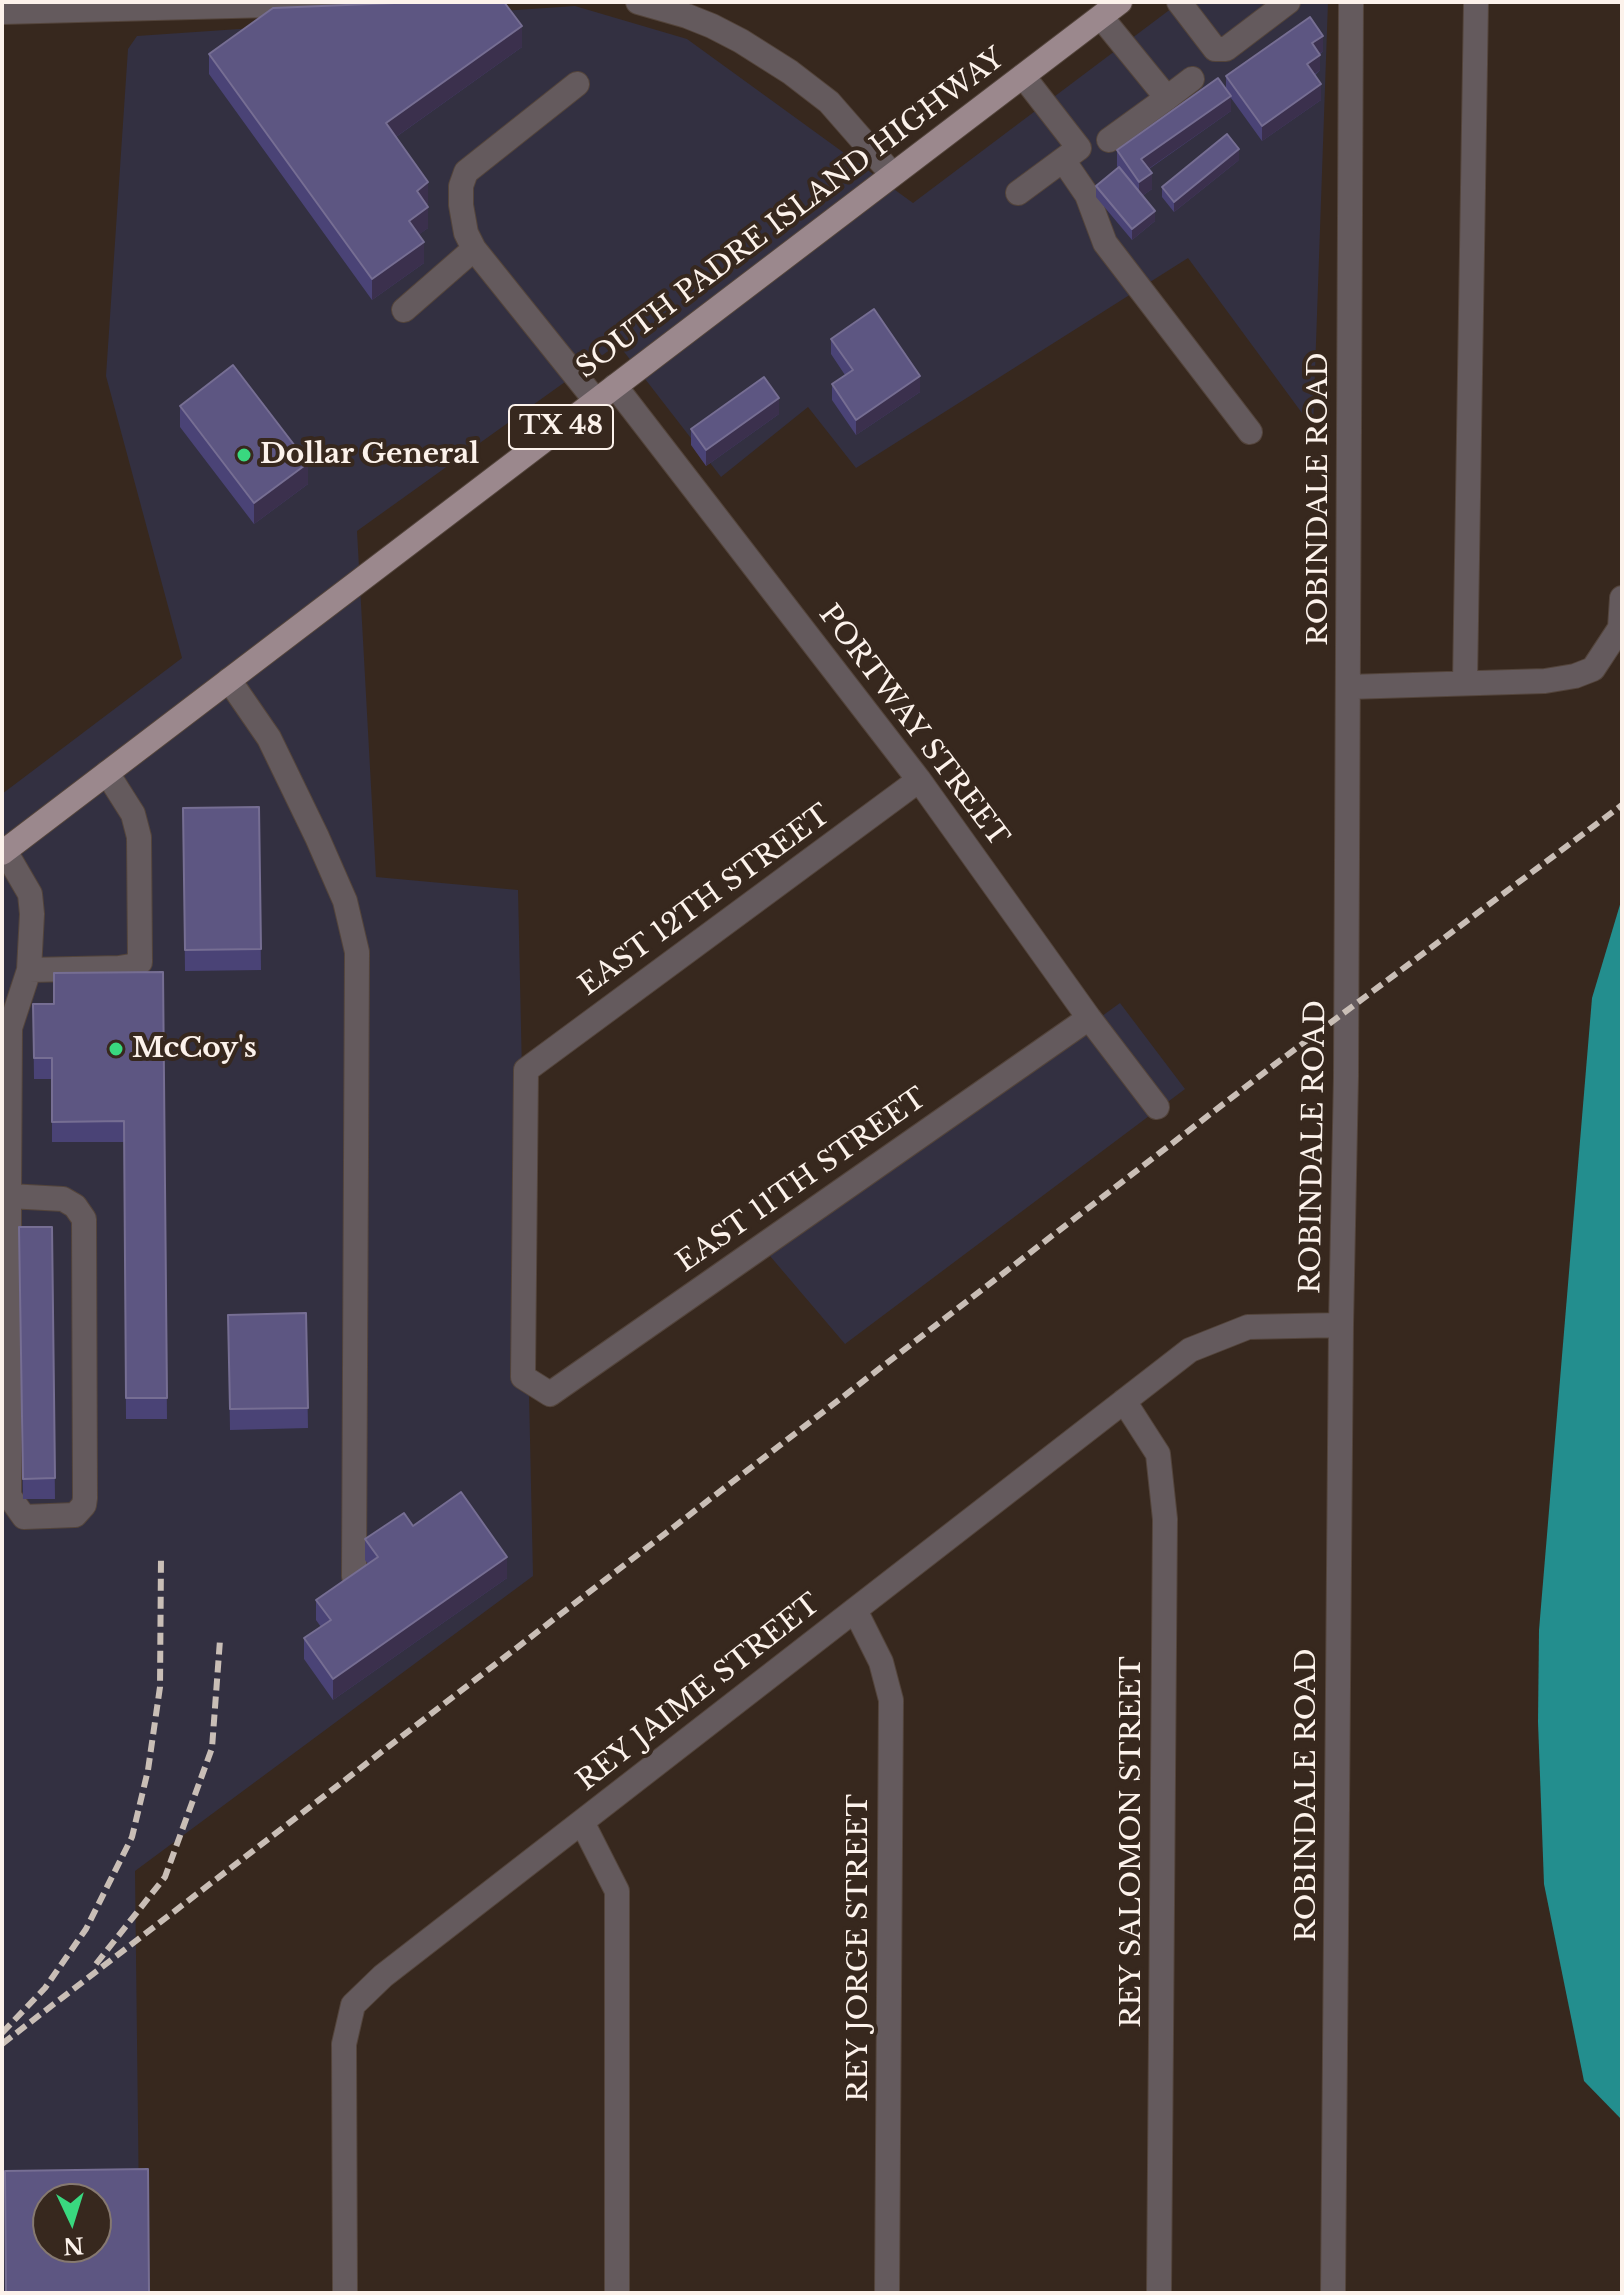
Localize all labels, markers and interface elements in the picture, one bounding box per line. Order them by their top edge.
street label: SOUTH PADRE ISLAND HIGHWAY [570,42,1012,386]
street label: ROBINDALE ROAD [1302,352,1336,646]
road number: TX 48 [509,405,613,449]
place label: Dollar General [260,438,479,472]
marker: Dollar General [235,446,253,464]
street label: PORTWAY STREET [811,599,1015,853]
street label: EAST 12TH STREET [573,799,837,1003]
street label: ROBINDALE ROAD [1295,1000,1333,1294]
place label: McCoy's [132,1032,257,1066]
marker: McCoy's [107,1040,125,1058]
street label: EAST 11TH STREET [671,1082,933,1280]
street label: REY JAIME STREET [571,1588,827,1798]
street label: ROBINDALE ROAD [1290,1648,1324,1942]
street label: REY SALOMON STREET [1115,1656,1149,2028]
street label: REY JORGE STREET [842,1794,876,2102]
north arrow [32,2183,112,2263]
text: N [62,2231,85,2260]

